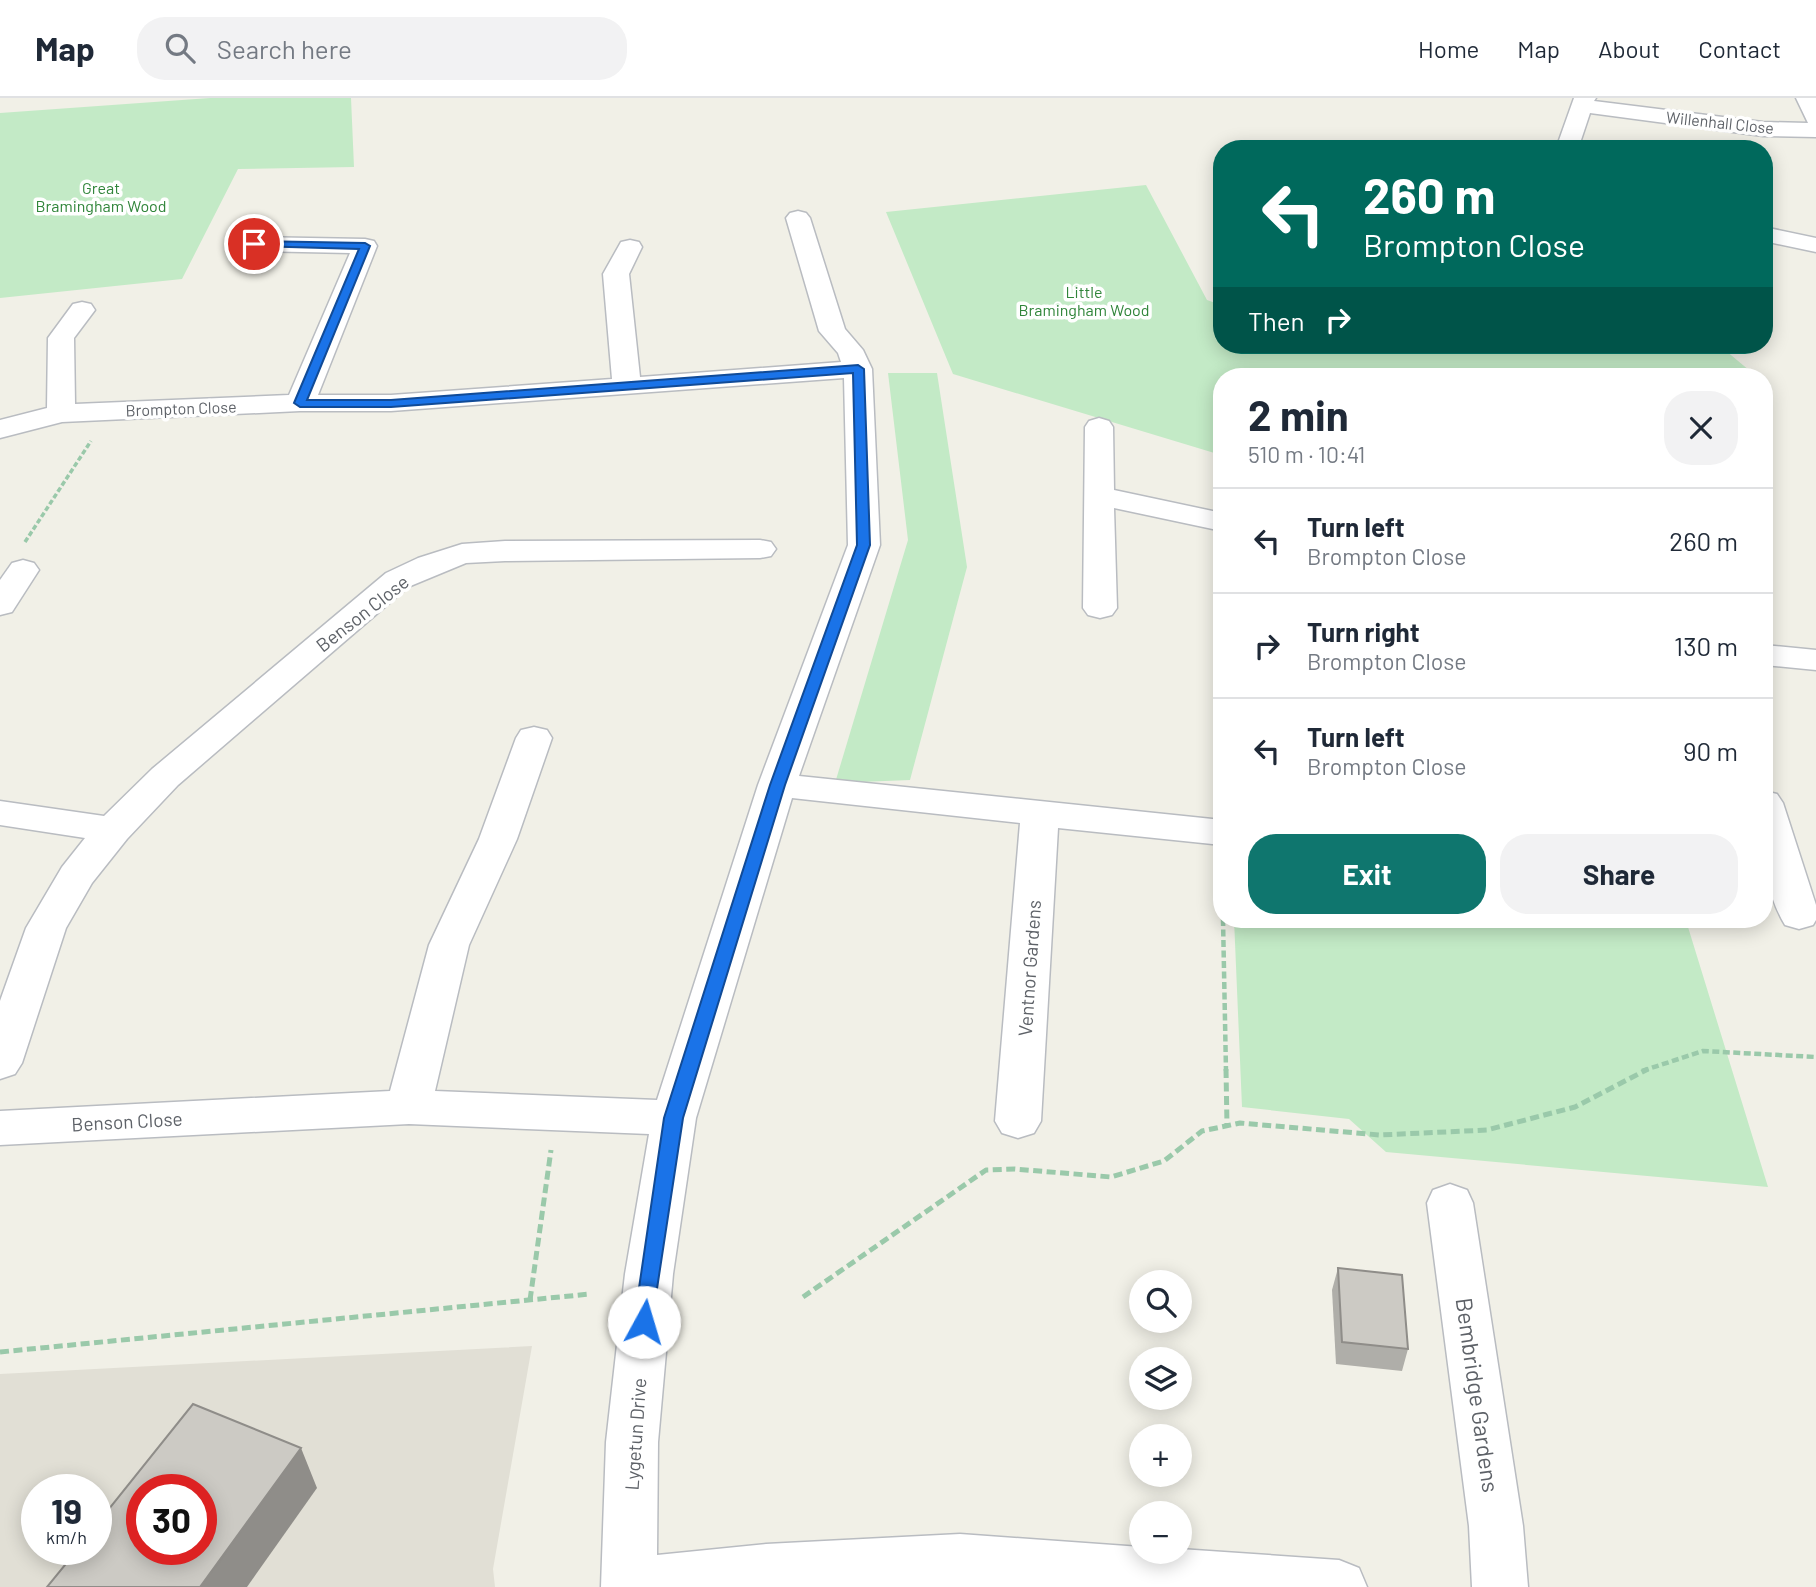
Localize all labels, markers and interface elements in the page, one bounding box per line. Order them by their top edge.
search box [137,17,627,80]
text: Map [35,28,95,68]
icon: search [161,29,199,67]
text: Search here [217,33,352,64]
text: Home [1418,34,1479,63]
text: Map [1517,34,1560,63]
text: About [1598,34,1660,63]
text: Contact [1698,34,1781,63]
street label: Willenhall Close [1665,107,1775,137]
text: 260 m [1363,165,1495,224]
icon: left [1248,168,1339,259]
park label: Great Bramingham Wood [35,178,167,215]
pin [224,214,284,274]
icon: arrive [235,225,273,263]
text: Brompton Close [1363,225,1585,263]
park label: Little Bramingham Wood [1018,282,1150,319]
icon: right [1319,301,1357,339]
text: Then [1248,305,1305,336]
text: 2 min [1248,389,1349,439]
button: close [1664,391,1738,465]
street label: Brompton Close [125,397,237,419]
text: 510 m · 10:41 [1248,440,1365,468]
text: Turn left [1307,511,1405,542]
icon: left [1248,522,1286,560]
text: 260 m [1669,525,1738,556]
text: Brompton Close [1307,542,1467,570]
street label: Benson Close [311,570,413,656]
text: Turn right [1307,616,1420,647]
icon: right [1248,627,1286,665]
text: 130 m [1674,630,1738,661]
text: Brompton Close [1307,647,1467,675]
text: Turn left [1307,721,1405,752]
icon: left [1248,732,1286,770]
text: 90 m [1683,735,1738,766]
text: Brompton Close [1307,752,1467,780]
button: Exit [1248,834,1486,914]
button: Share [1500,834,1738,914]
street label: Ventnor Gardens [1013,899,1045,1037]
street label: Benson Close [71,1107,183,1135]
map controls [1129,1270,1192,1564]
button: search [1129,1270,1192,1333]
position arrow [607,1285,681,1359]
street label: Bembridge Gardens [1450,1296,1506,1494]
button: layers [1129,1347,1192,1410]
street label: Lygetun Drive [620,1377,650,1491]
button: + [1129,1424,1192,1487]
speed limit sign: 30 [126,1474,217,1565]
text: 19 [51,1489,82,1531]
button: − [1129,1501,1192,1564]
text: km/h [46,1526,87,1548]

